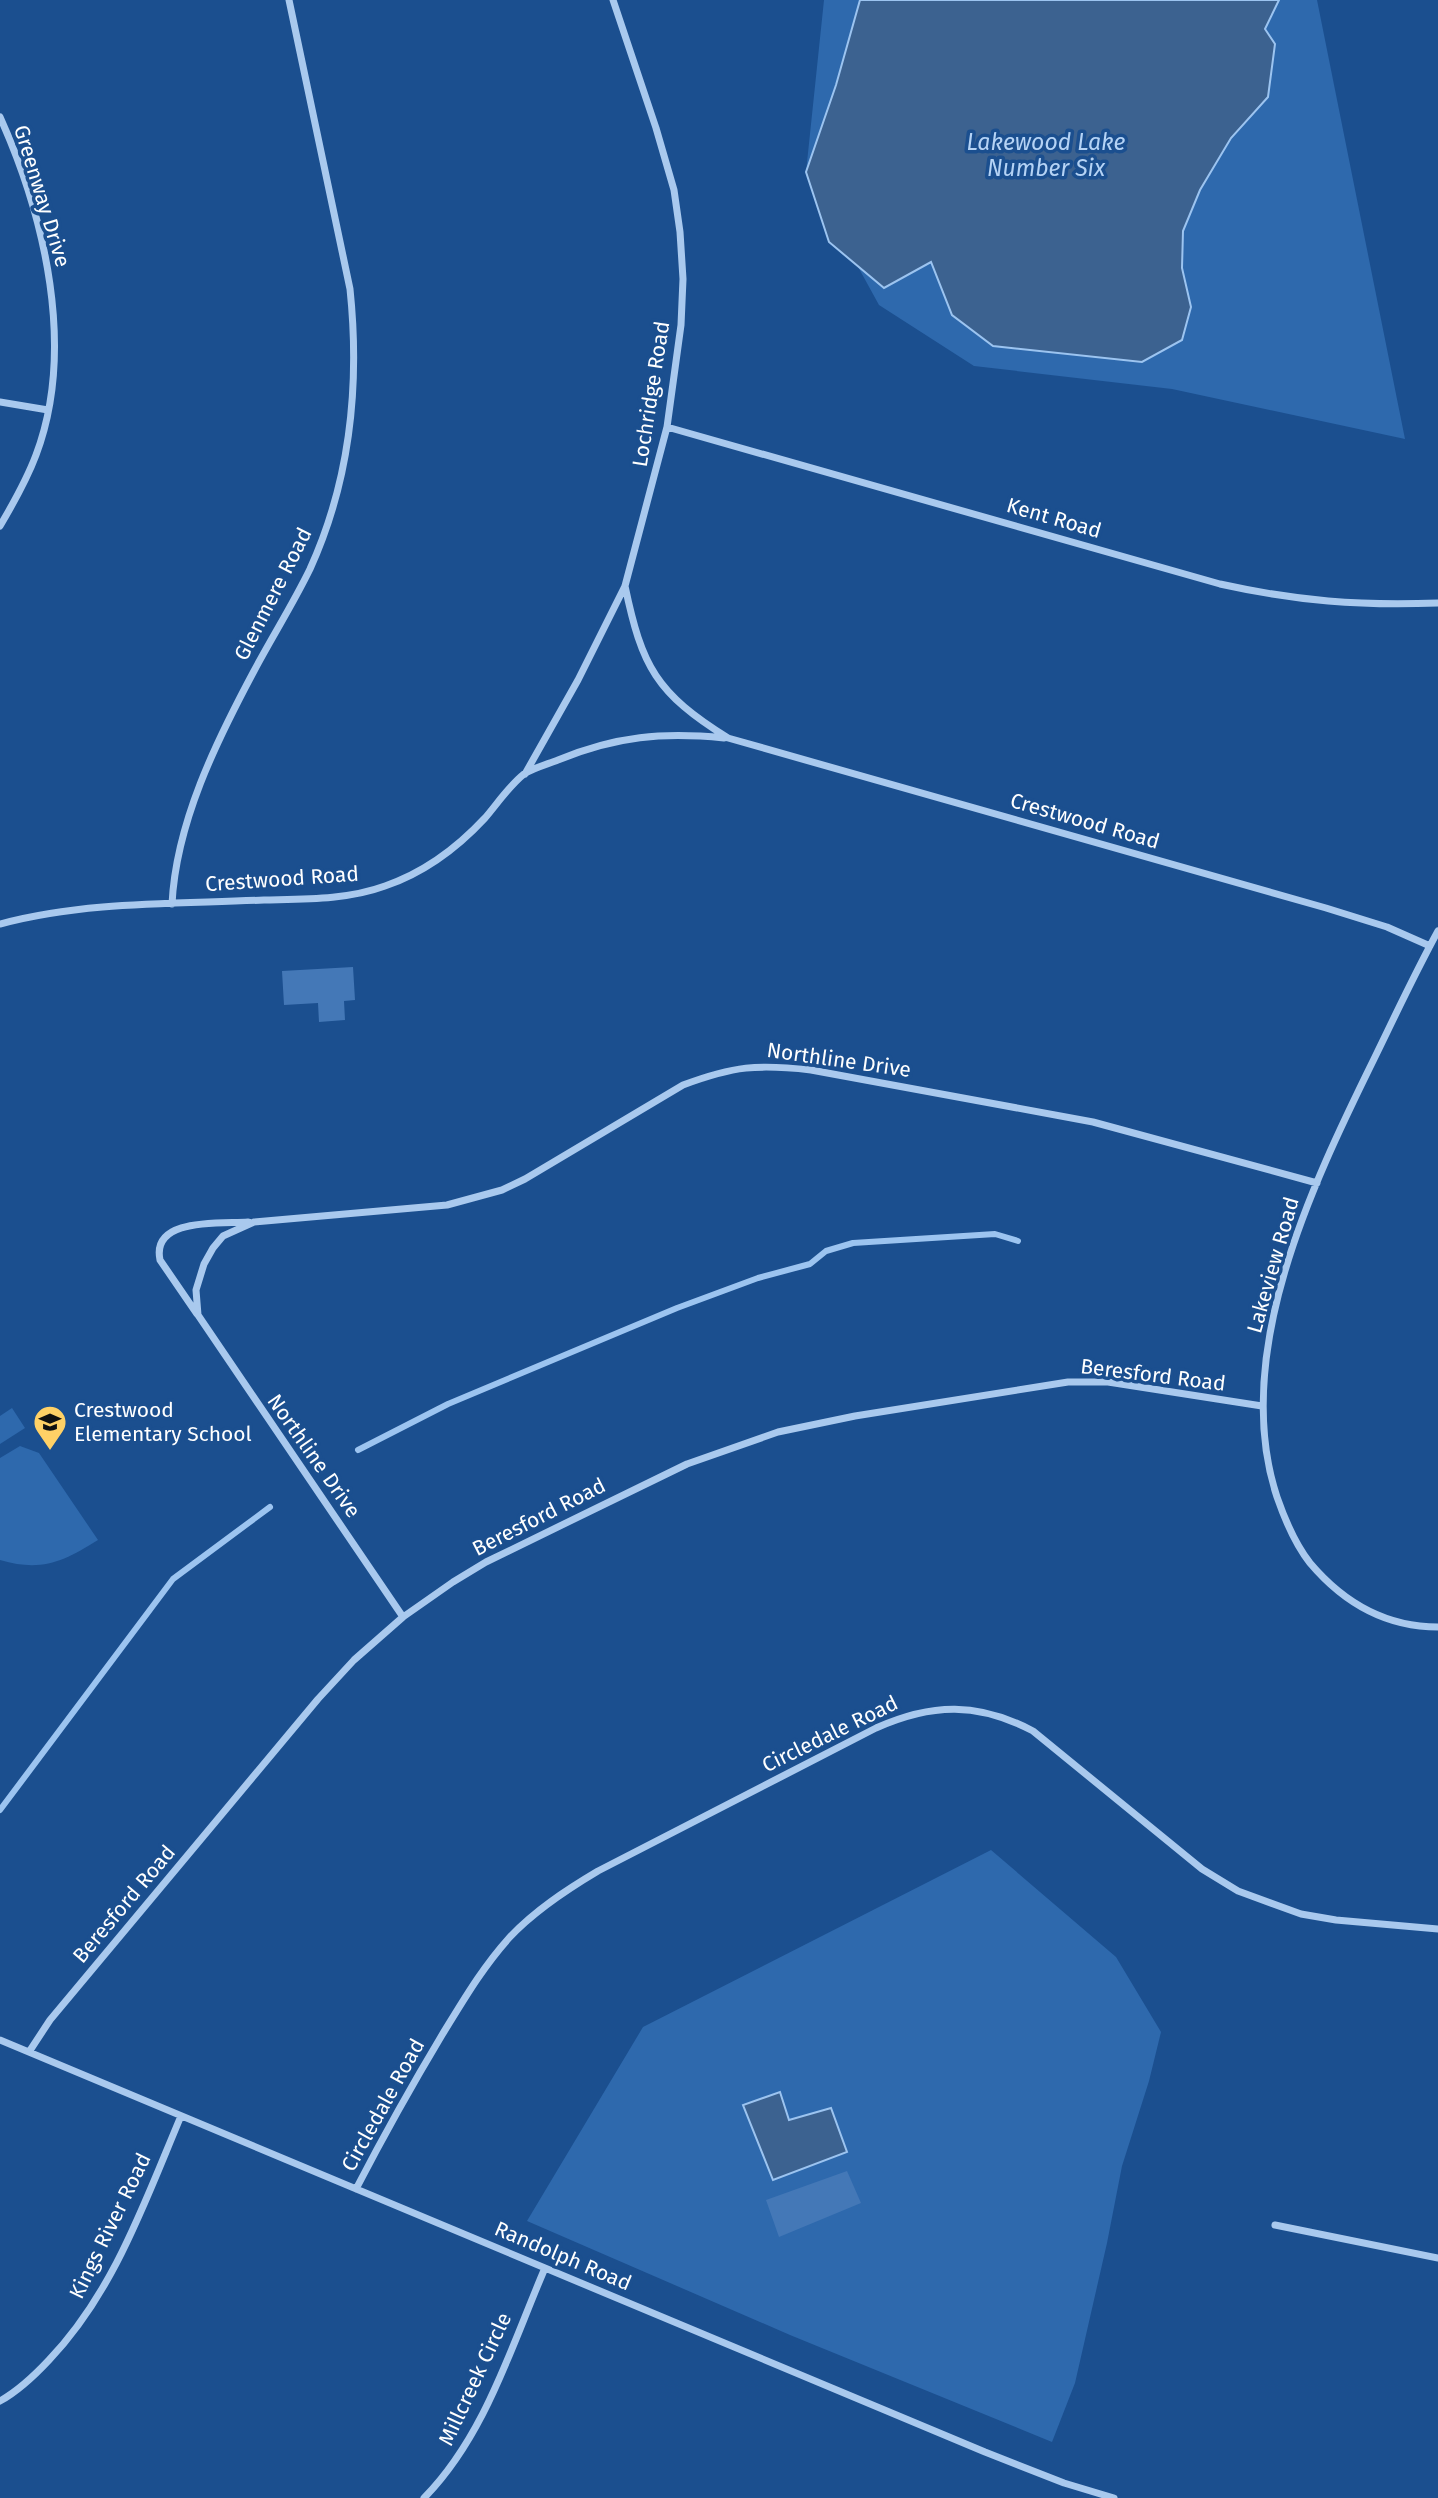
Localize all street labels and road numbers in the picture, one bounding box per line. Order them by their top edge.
street label: Greenway Drive [8,122,76,270]
street label: Lochridge Road [627,319,675,469]
street label: Kent Road [1004,492,1104,544]
street label: Glenmere Road [228,523,318,665]
street label: Crestwood Road [1007,787,1163,855]
street label: Crestwood Road [204,861,360,897]
street label: Northline Drive [765,1037,913,1083]
street label: Lakeview Road [1241,1194,1305,1336]
street label: Beresford Road [1079,1353,1227,1397]
street label: Northline Drive [262,1389,366,1523]
street label: Beresford Road [468,1472,610,1562]
street label: Circledale Road [758,1690,902,1778]
street label: Beresford Road [67,1840,181,1968]
street label: Circledale Road [336,2034,430,2176]
street label: Kings River Road [63,2149,157,2303]
street label: Randolph Road [491,2216,635,2296]
street label: Millcreek Circle [433,2308,517,2450]

